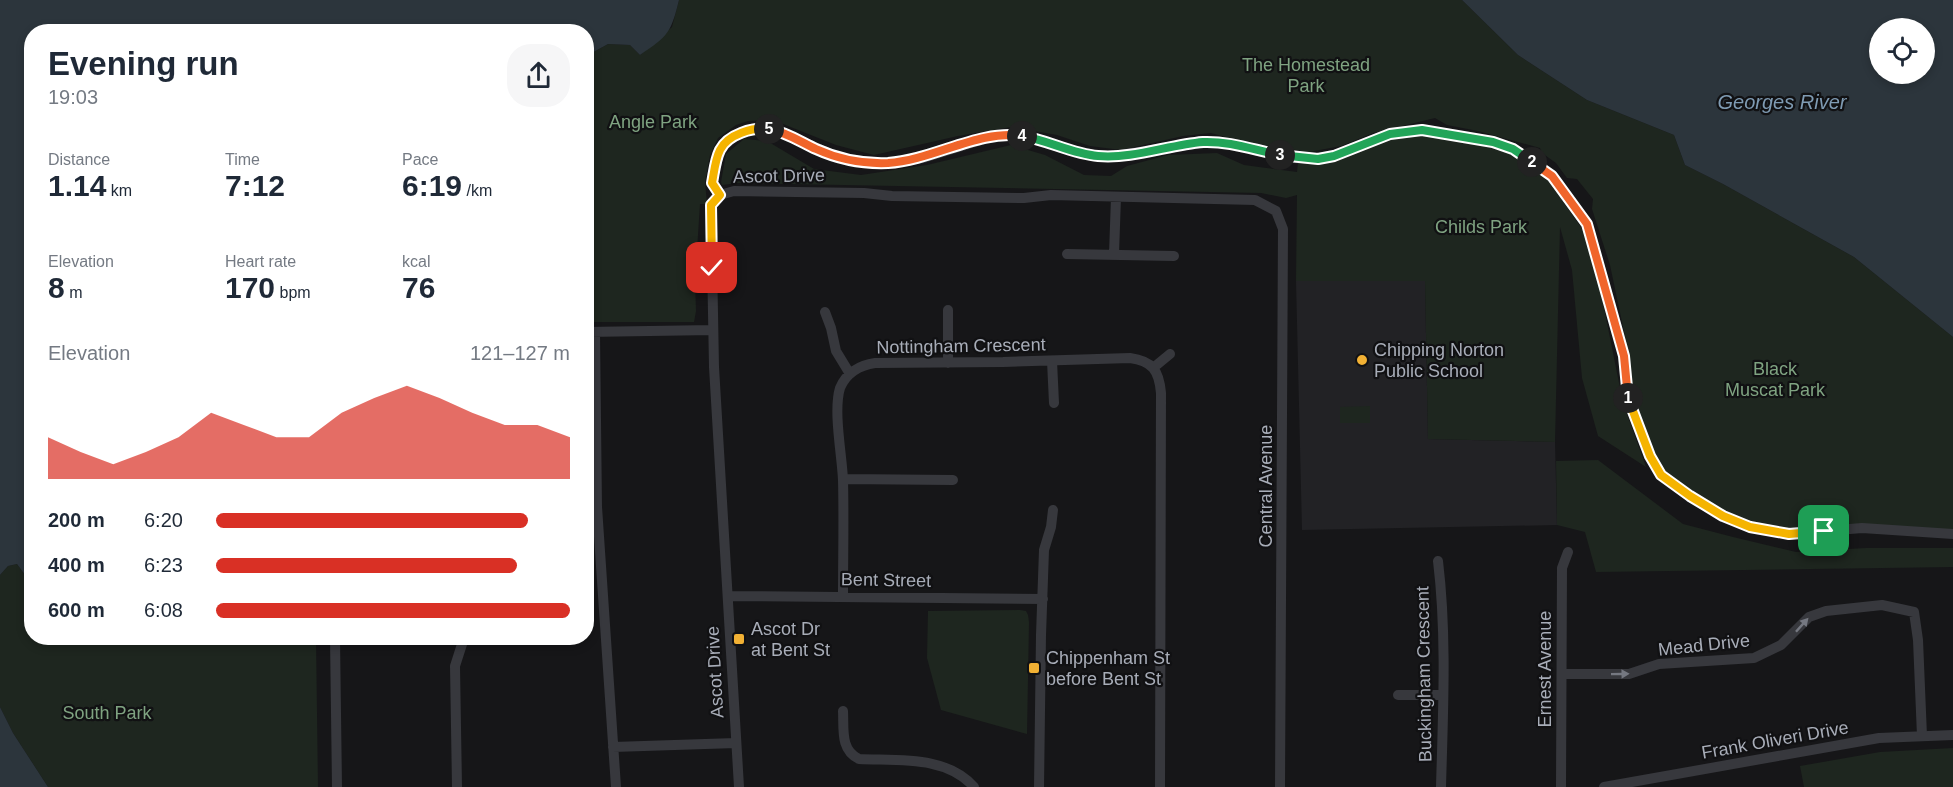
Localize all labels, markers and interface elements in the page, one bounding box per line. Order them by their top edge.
map controls [1869,18,1935,84]
button: locate [1869,18,1935,84]
button: share [507,44,570,107]
text: Evening run [48,45,239,82]
park label: The Homestead Park [1242,55,1370,96]
text: 19:03 [48,86,98,108]
water label: Georges River [1718,91,1848,113]
park label: Angle Park [609,112,698,132]
pin: 5 [754,114,784,144]
text: 5 [765,120,773,137]
pin: 4 [1007,121,1037,151]
text: 4 [1018,127,1026,144]
pin: 3 [1265,140,1295,170]
text: 3 [1276,146,1284,163]
pin: 2 [1517,147,1547,177]
text: Distance [48,151,110,168]
text: Time [225,151,260,168]
text: Pace [402,151,438,168]
text: 2 [1528,153,1536,170]
street label: Ascot Drive [733,165,825,187]
text: 1.14 [48,169,106,202]
text: 7:12 [225,169,285,202]
text: 6:19 [402,169,462,202]
text: km [106,182,132,199]
text: /km [462,182,492,199]
park label: Childs Park [1435,217,1528,237]
pin [686,242,737,293]
icon: check [695,251,728,284]
text: Elevation [48,253,114,270]
text: Heart rate [225,253,296,270]
text: kcal [402,253,430,270]
text: 8 [48,271,65,304]
text: 170 [225,271,275,304]
text: 76 [402,271,435,304]
text: m [65,284,82,301]
text: bpm [275,284,311,301]
street label: Nottingham Crescent [876,335,1046,357]
place label: Chipping Norton Public School [1374,340,1504,381]
text: Elevation [48,342,130,364]
text: 121–127 m [470,342,570,364]
marker: Chipping Norton Public School [1355,353,1369,367]
park label: Black Muscat Park [1725,359,1826,400]
pin: 1 [1613,383,1643,413]
text: 1 [1624,389,1632,406]
street label: Central Avenue [1256,425,1276,547]
pin [1798,505,1849,556]
text: 200 m [48,509,105,531]
text: 6:20 [144,509,183,531]
icon: arrive [1807,514,1840,547]
text: 400 m [48,554,105,576]
text: 6:23 [144,554,183,576]
street label: Bent Street [841,569,931,591]
street label: Buckingham Crescent [1412,586,1436,762]
text: 600 m [48,599,105,621]
text: 6:08 [144,599,183,621]
street label: Ernest Avenue [1535,611,1555,727]
one-way arrow [1795,618,1808,633]
place label: Ascot Dr at Bent St [751,619,830,660]
street label: Ascot Drive [703,626,727,718]
street label: Mead Drive [1657,630,1751,660]
marker: Ascot Dr at Bent St [732,632,746,646]
place label: Chippenham St before Bent St [1046,648,1170,689]
marker: Chippenham St before Bent St [1027,661,1041,675]
one-way arrow [1611,669,1630,678]
park label: South Park [62,703,153,723]
street label: Frank Oliveri Drive [1700,717,1850,763]

